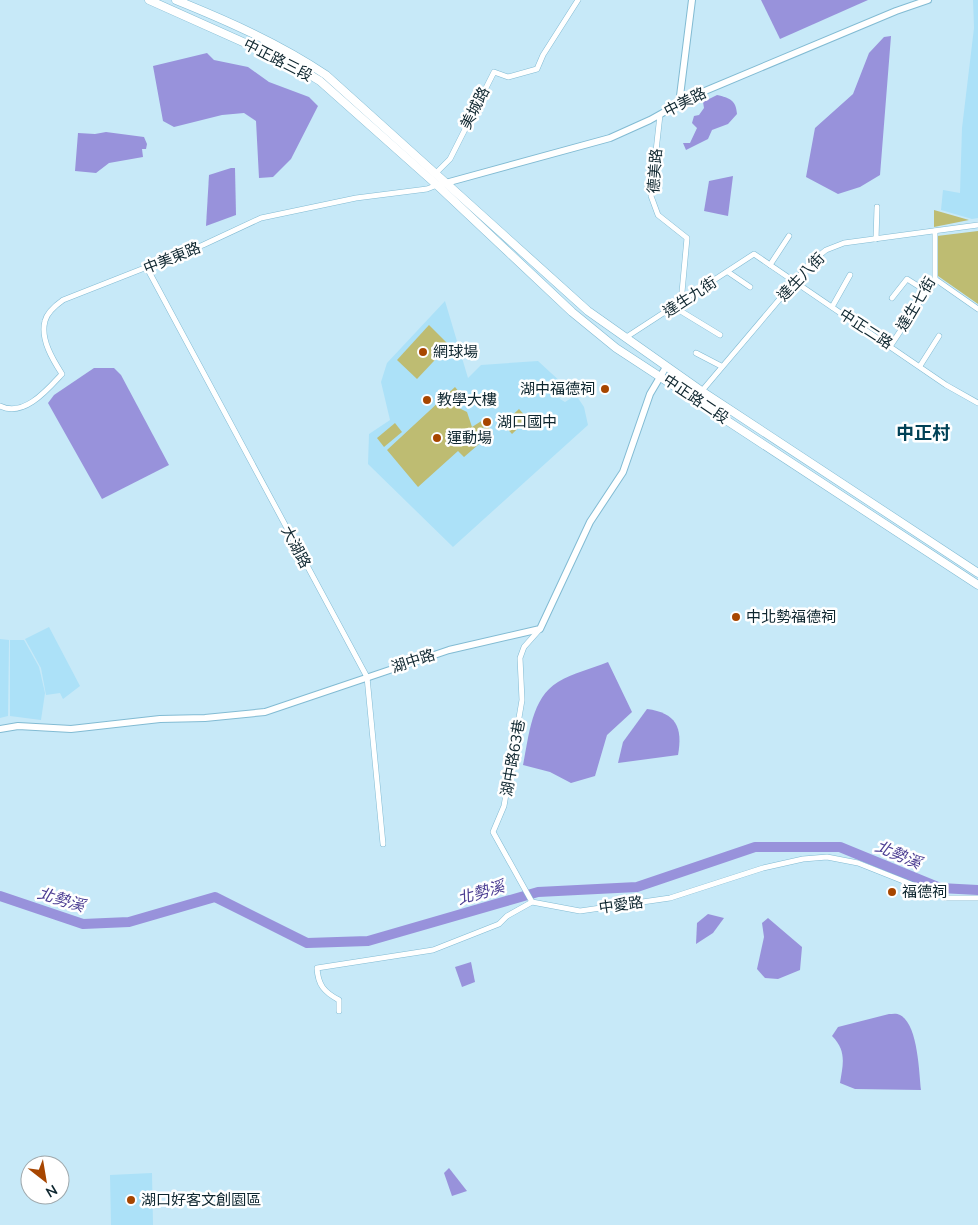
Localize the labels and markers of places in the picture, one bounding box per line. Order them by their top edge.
place label: 網球場 [433,342,478,362]
marker: 網球場 [417,346,429,358]
place label: 湖中福德祠 [520,379,595,399]
marker: 湖中福德祠 [599,383,611,395]
place label: 教學大樓 [437,390,497,410]
marker: 教學大樓 [421,394,433,406]
place label: 湖口國中 [497,412,557,432]
marker: 湖口國中 [481,416,493,428]
place label: 運動場 [447,428,492,448]
marker: 運動場 [431,432,443,444]
place label: 中北勢福德祠 [746,607,836,627]
marker: 中北勢福德祠 [730,611,742,623]
place label: 福德祠 [902,882,947,902]
marker: 福德祠 [886,886,898,898]
place label: 湖口好客文創園區 [141,1190,261,1210]
marker: 湖口好客文創園區 [125,1194,137,1206]

